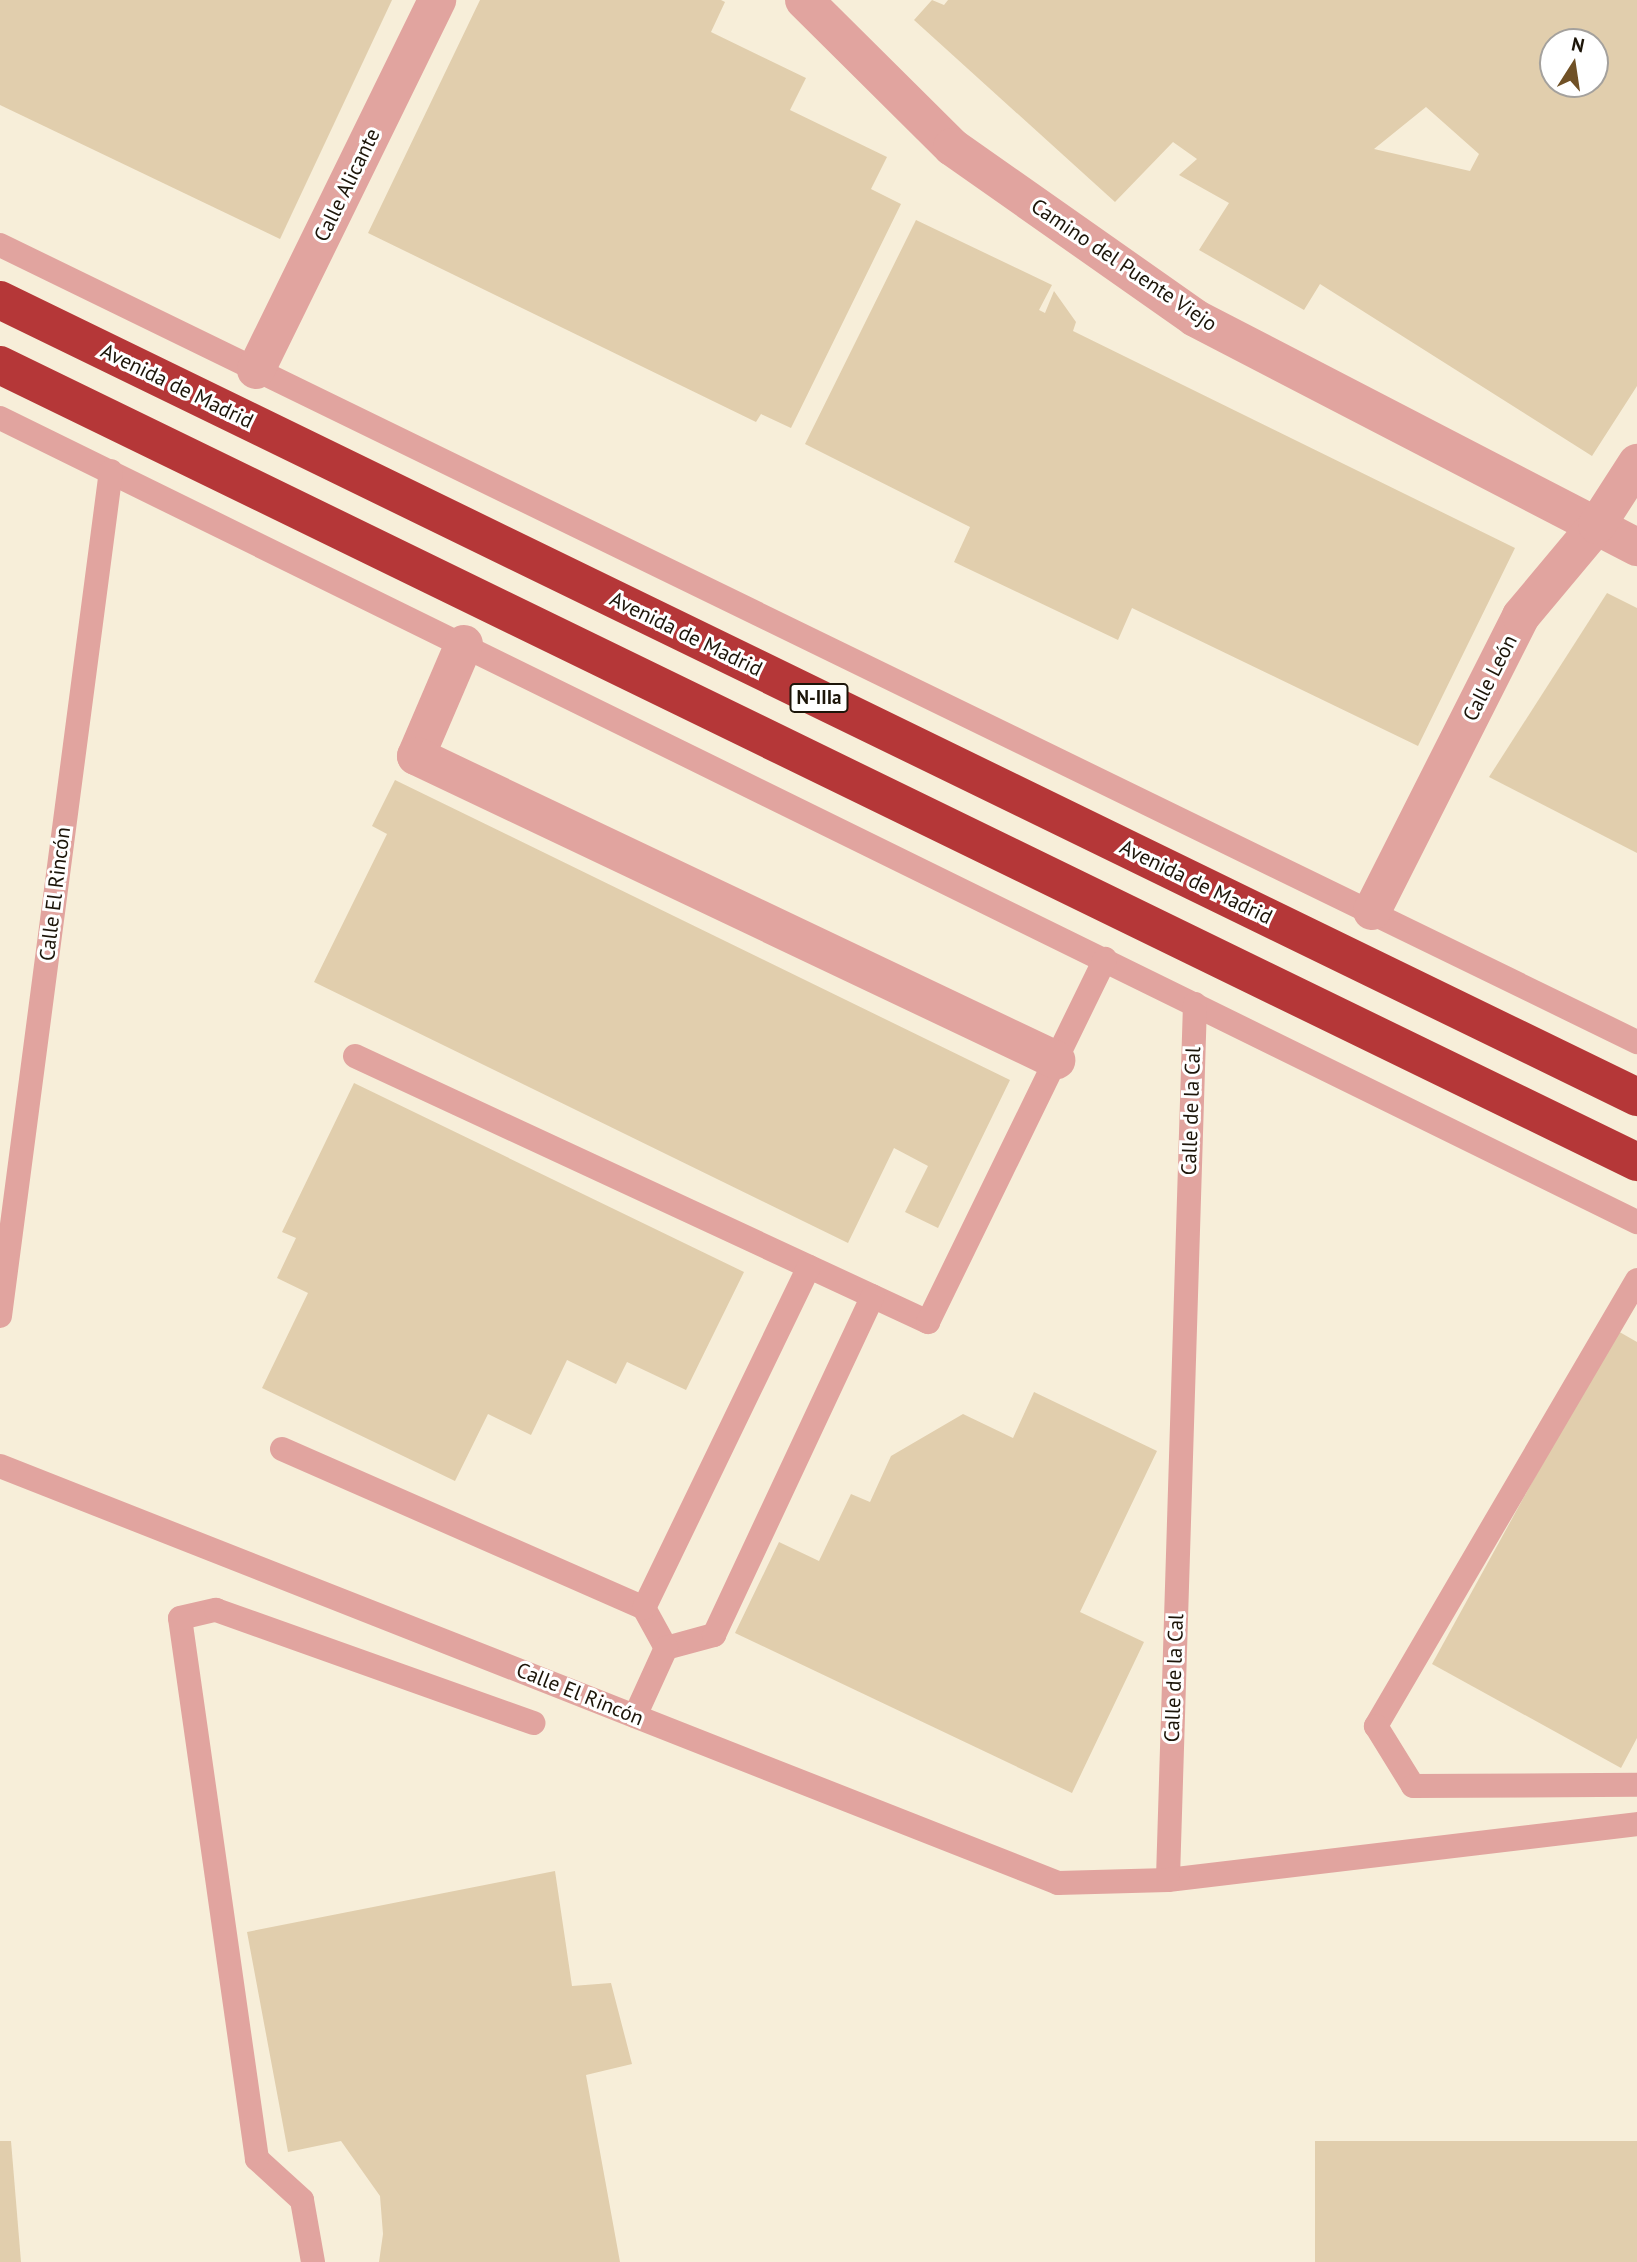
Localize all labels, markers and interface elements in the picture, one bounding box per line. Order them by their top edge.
north arrow [1539,28,1609,98]
text: N [1569,31,1587,57]
street label: Calle Alicante [309,124,385,246]
street label: Camino del Puente Viejo [1026,193,1222,337]
street label: Avenida de Madrid [97,338,257,434]
street label: Avenida de Madrid [606,586,766,682]
street label: Calle León [1458,631,1522,725]
road number: N-IIIa [789,682,849,713]
street label: Calle El Rincón [34,826,76,962]
street label: Avenida de Madrid [1116,834,1276,930]
street label: Calle de la Cal [1176,1046,1206,1176]
street label: Calle de la Cal [1159,1613,1189,1743]
street label: Calle El Rincón [513,1657,647,1731]

